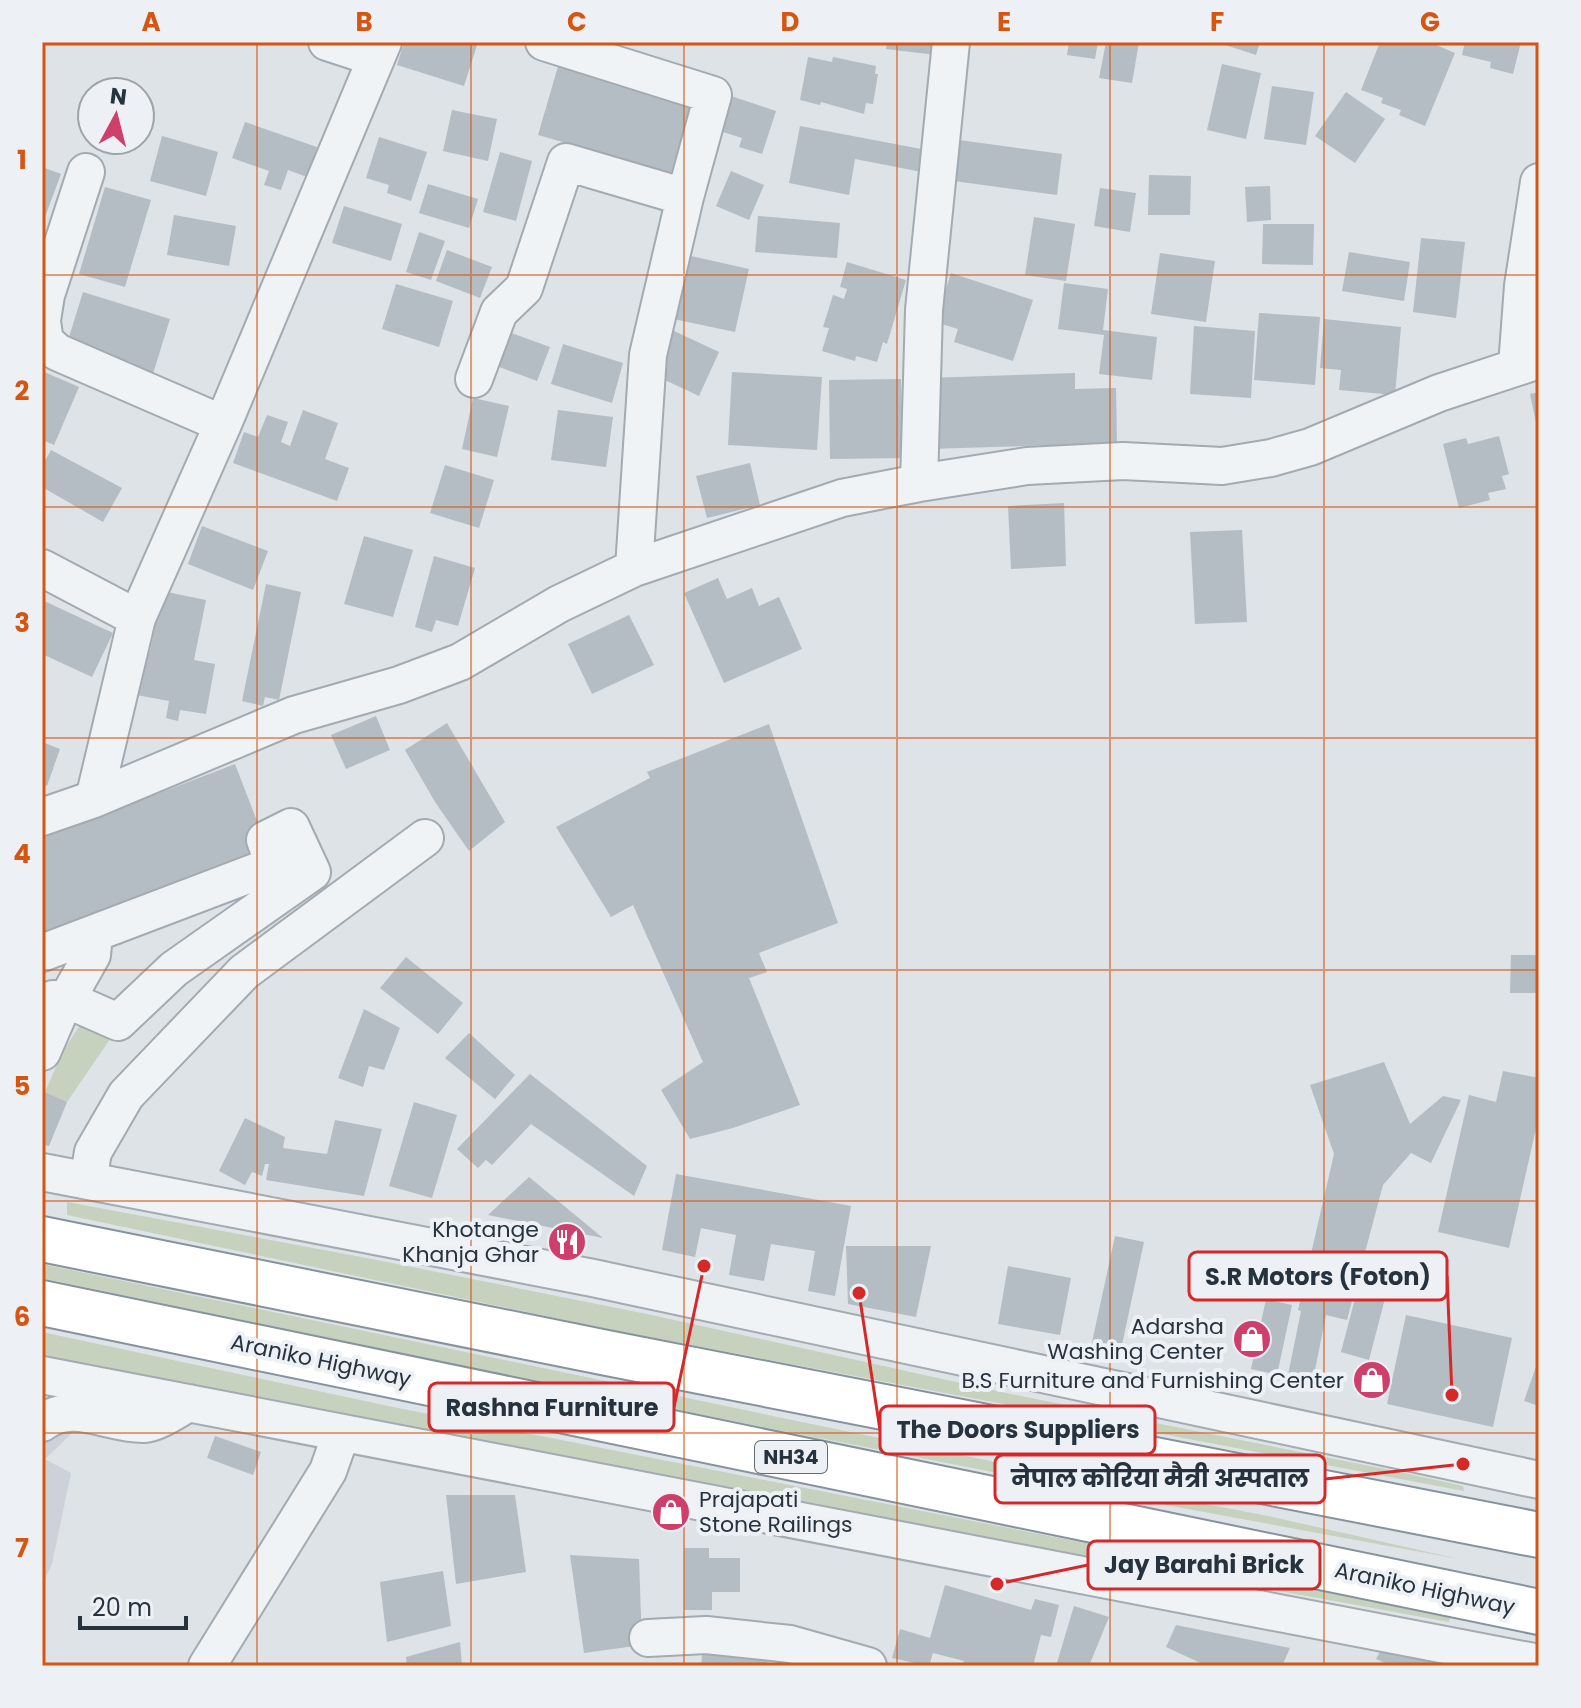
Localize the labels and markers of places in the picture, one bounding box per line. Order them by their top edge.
place label: Khotange Khanja Ghar [402,1214,539,1270]
restaurant icon: Khotange Khanja Ghar [546,1221,588,1263]
callout: S.R Motors (Foton) [1189,1252,1447,1300]
place label: Adarsha Washing Center [1047,1311,1224,1367]
shop icon: Adarsha Washing Center [1231,1318,1273,1360]
shop icon: B.S Furniture and Furnishing Center [1351,1359,1393,1401]
place label: B.S Furniture and Furnishing Center [962,1365,1344,1396]
callout: Rashna Furniture [429,1383,674,1431]
callout: The Doors Suppliers [880,1406,1155,1454]
callout: नेपाल कोरिया मैत्री अस्पताल [995,1455,1325,1503]
place label: Prajapati Stone Railings [699,1484,853,1540]
shop icon: Prajapati Stone Railings [650,1491,692,1533]
callout: Jay Barahi Brick [1088,1541,1320,1589]

